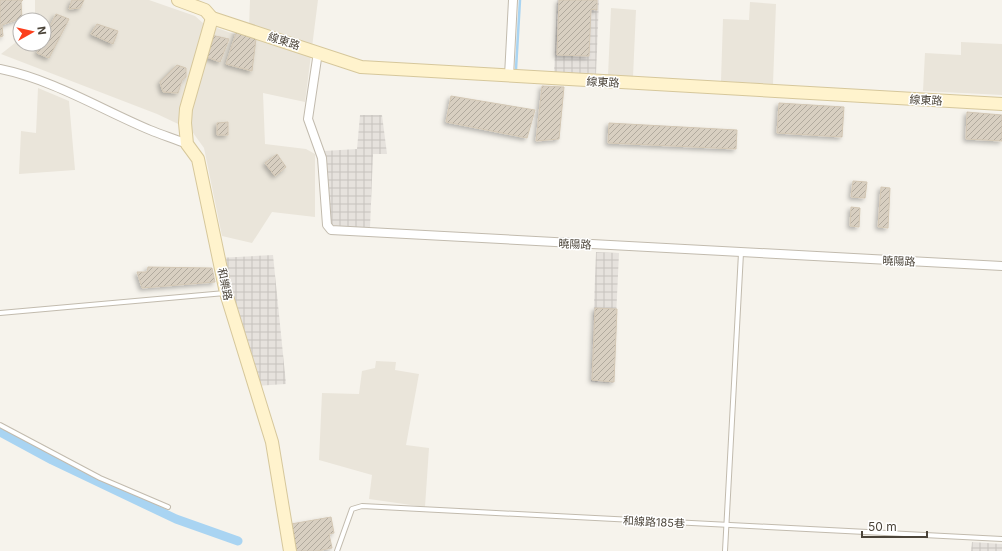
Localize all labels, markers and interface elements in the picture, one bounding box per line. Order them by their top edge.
north arrow [12,12,52,52]
text: N [34,25,49,36]
street label: 線東路 [266,29,302,53]
street label: 線東路 [586,74,620,90]
street label: 線東路 [909,92,943,108]
street label: 曉陽路 [558,236,592,252]
street label: 曉陽路 [882,253,916,269]
street label: 和樂路 [215,266,235,302]
street label: 和線路185巷 [623,513,685,531]
scale bar [862,513,927,539]
text: 50 m [868,519,897,534]

